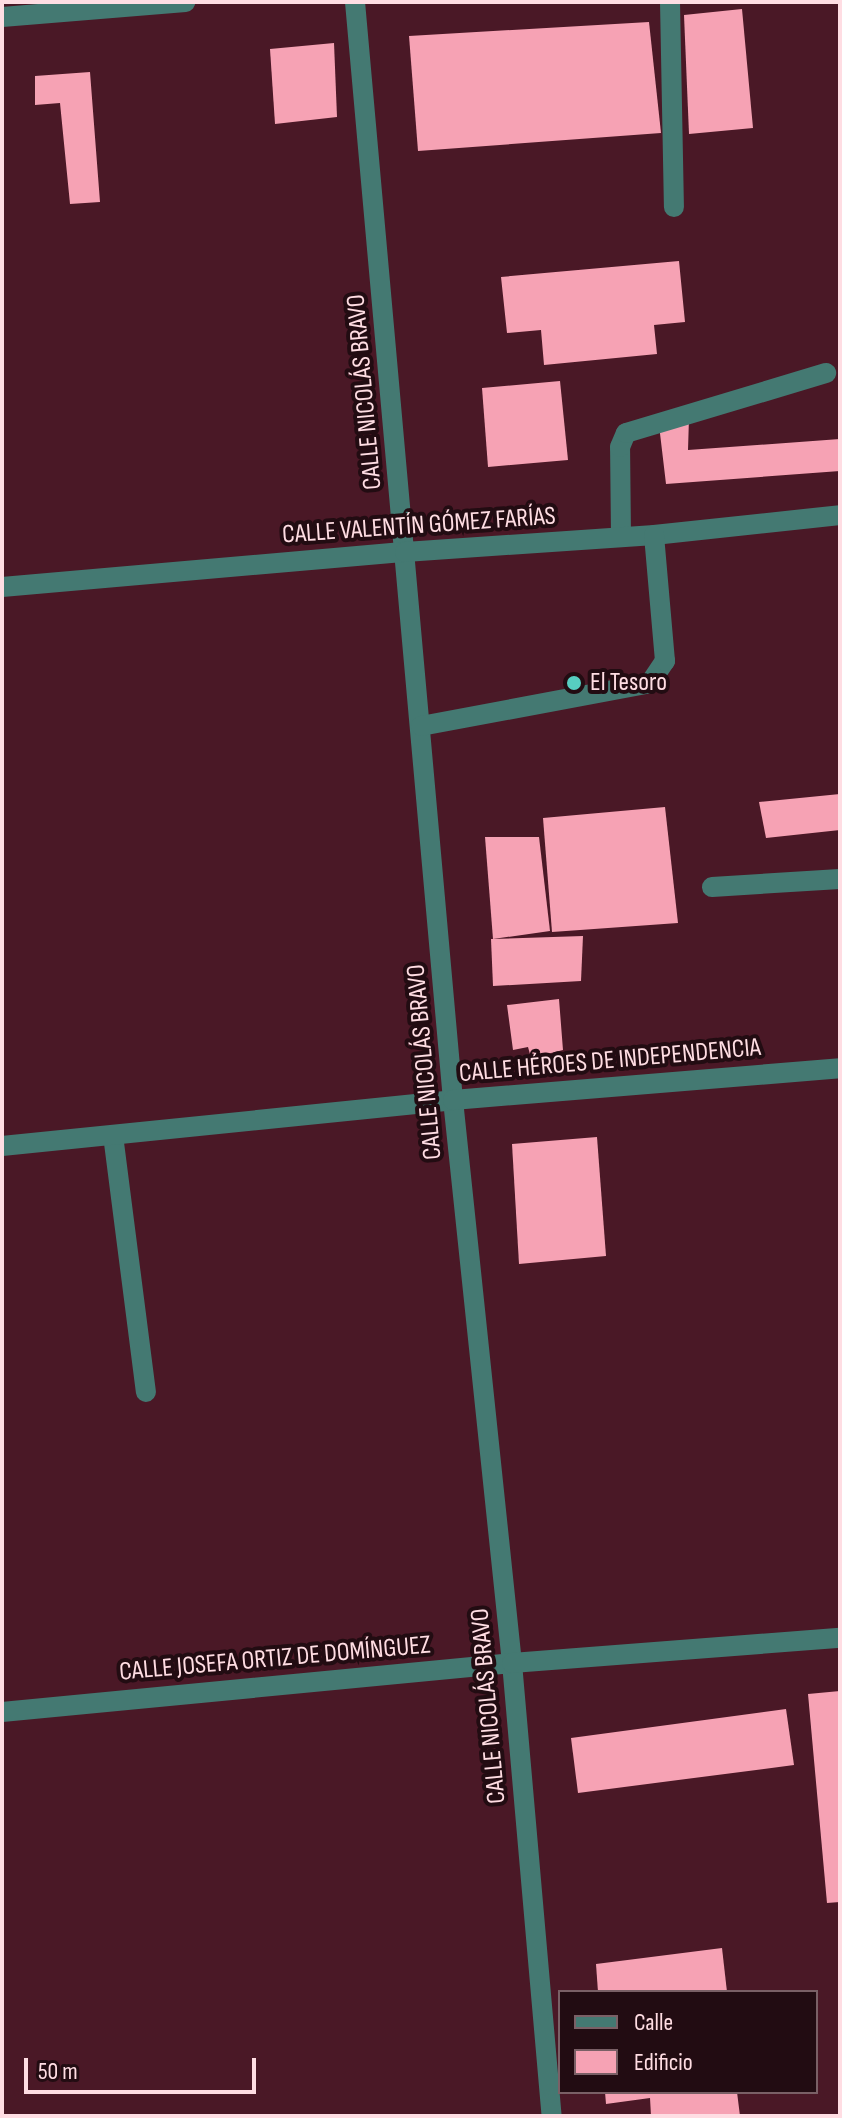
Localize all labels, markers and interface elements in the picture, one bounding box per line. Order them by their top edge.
street label: CALLE NICOLÁS BRAVO [341,293,389,491]
street label: CALLE VALENTÍN GÓMEZ FARÍAS [281,501,557,551]
place label: El Tesoro [590,667,667,699]
marker: El Tesoro [565,674,583,692]
street label: CALLE NICOLÁS BRAVO [401,963,449,1161]
street label: CALLE HÉROES DE INDEPENDENCIA [458,1032,762,1090]
street label: CALLE NICOLÁS BRAVO [465,1607,513,1805]
street label: CALLE JOSEFA ORTIZ DE DOMÍNGUEZ [118,1630,432,1688]
legend [558,1990,818,2094]
text: Calle [634,2008,673,2037]
scale bar [28,2042,260,2092]
text: Edificio [634,2048,693,2077]
text: 50 m [38,2057,78,2086]

